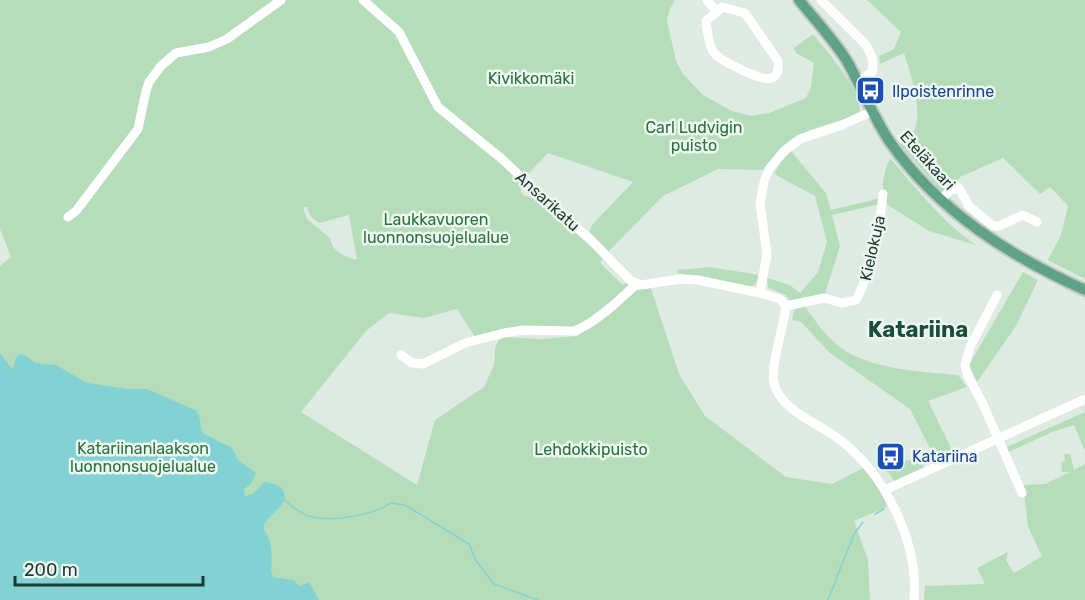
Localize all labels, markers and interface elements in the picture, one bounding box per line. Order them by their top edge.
park label: Kivikkomäki [488,69,574,88]
bus stop icon: Ilpoistenrinne [855,75,887,107]
place label: Ilpoistenrinne [892,82,994,101]
park label: Carl Ludvigin puisto [645,118,743,155]
street label: Eteläkaari [896,127,959,194]
street label: Ansarikatu [512,168,584,235]
park label: Laukkavuoren luonnonsuojelualue [363,210,509,247]
street label: Kielokuja [856,214,889,283]
district label: Katariina [868,316,968,343]
park label: Katariinanlaakson luonnonsuojelualue [70,439,216,476]
park label: Lehdokkipuisto [534,440,648,459]
bus stop icon: Katariina [875,440,907,472]
place label: Katariina [912,447,978,466]
scale bar [15,549,202,587]
text: 200 m [24,559,78,581]

